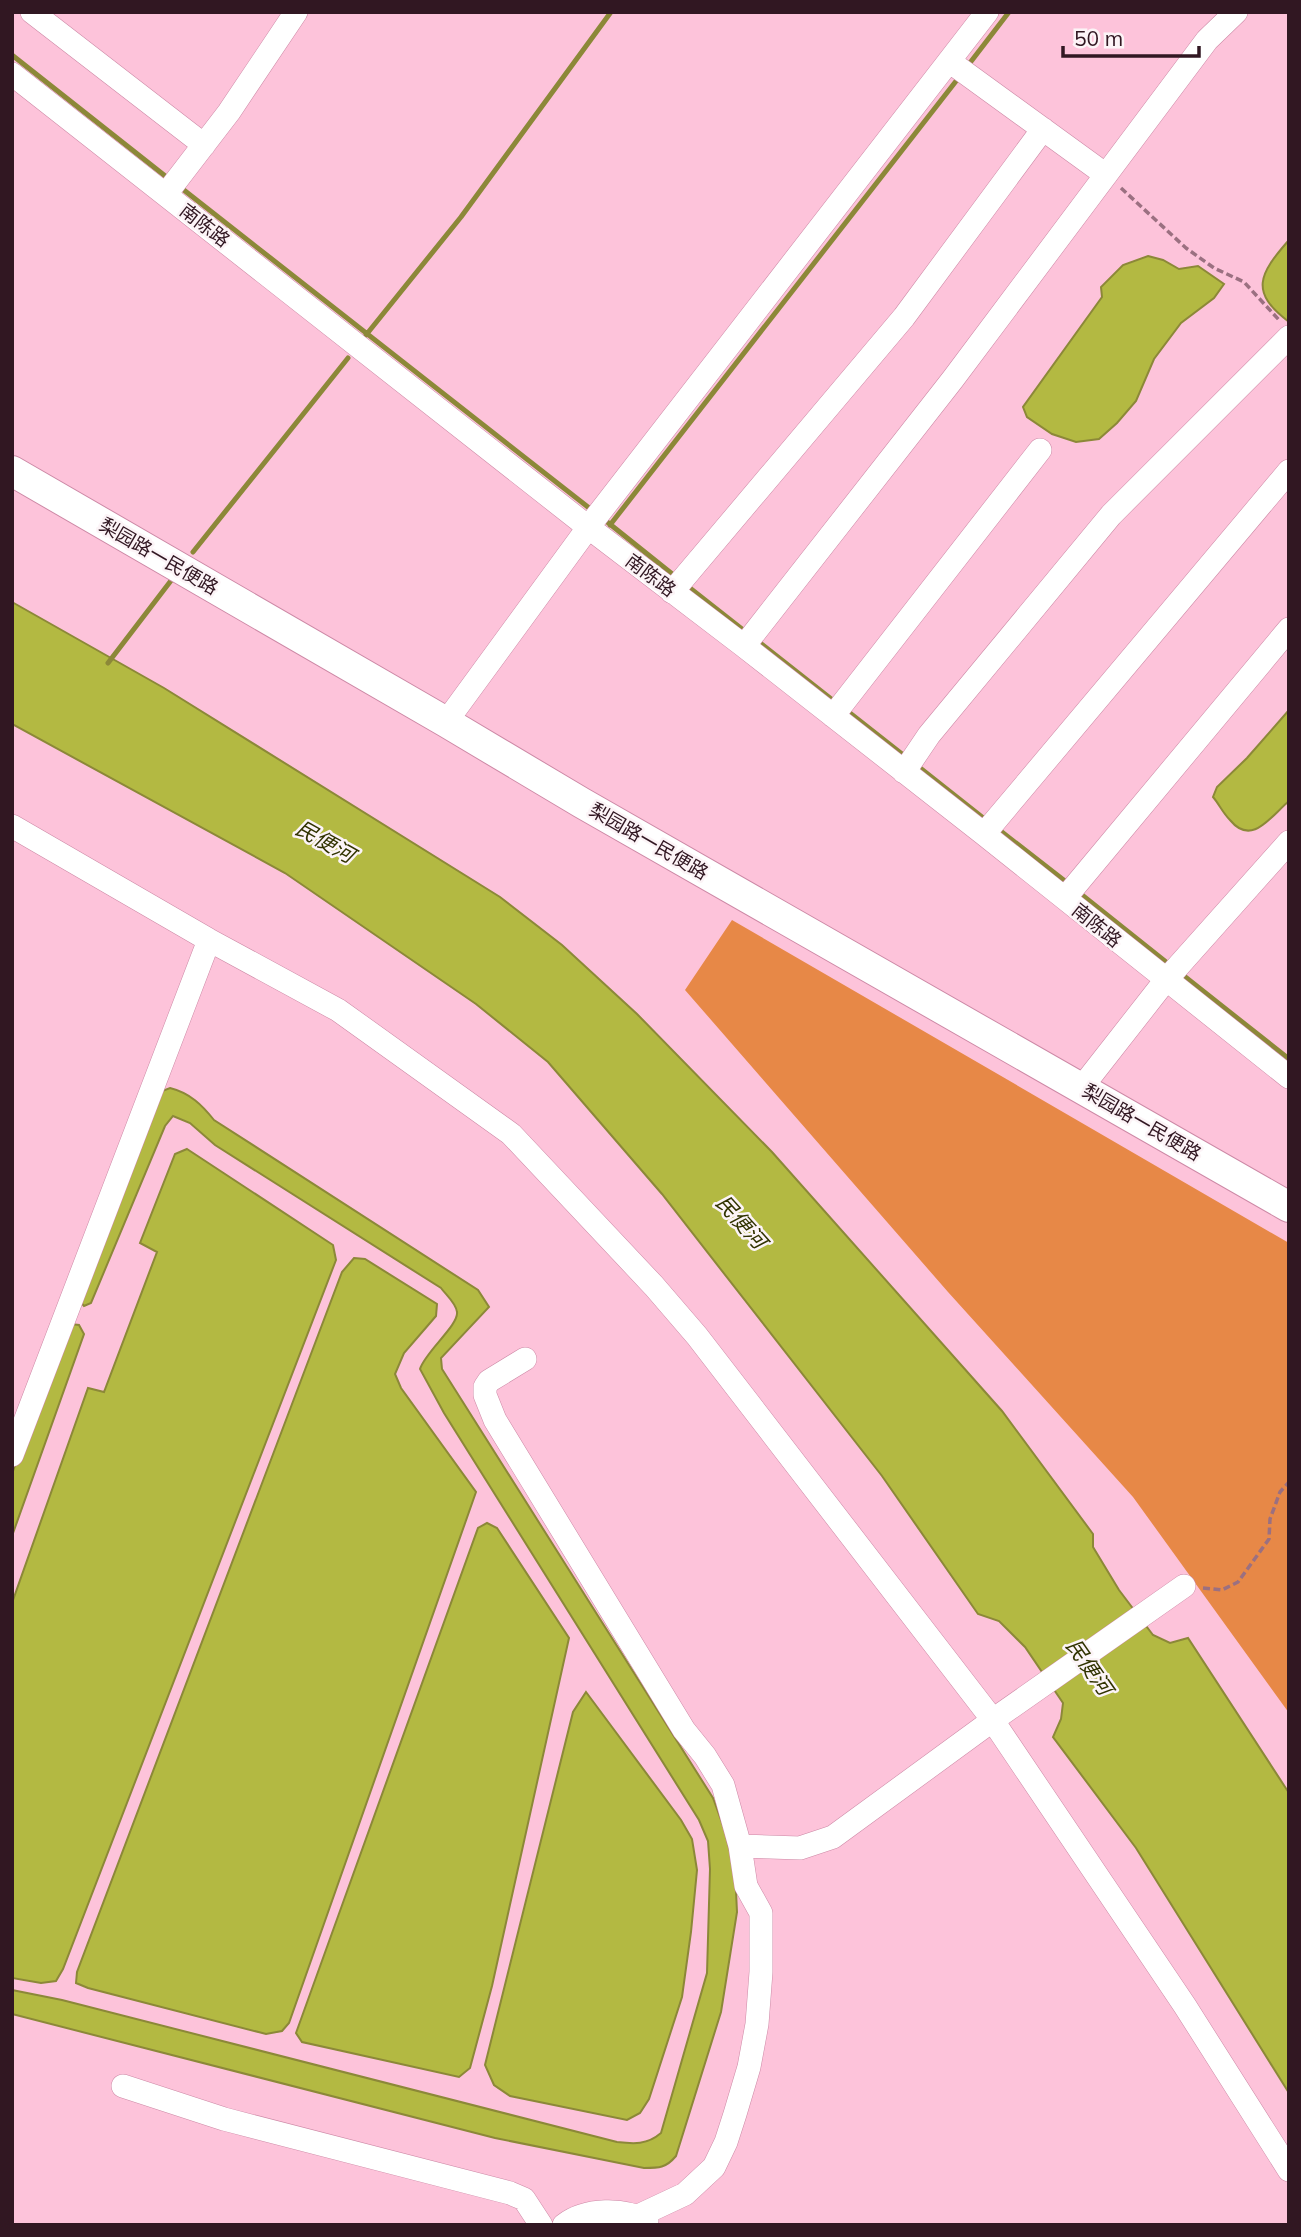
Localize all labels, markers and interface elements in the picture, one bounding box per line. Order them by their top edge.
scale bar [1063,14,1200,58]
text: 50 m [1074,25,1123,51]
street label: 南陈路 [175,198,235,252]
street label: 梨园路一民便路 [95,512,223,600]
street label: 南陈路 [621,548,681,602]
street label: 梨园路一民便路 [585,797,713,885]
water label: 民便河 [292,814,363,870]
street label: 南陈路 [1067,898,1127,952]
street label: 梨园路一民便路 [1078,1078,1206,1166]
water label: 民便河 [711,1189,775,1256]
water label: 民便河 [1061,1633,1121,1703]

